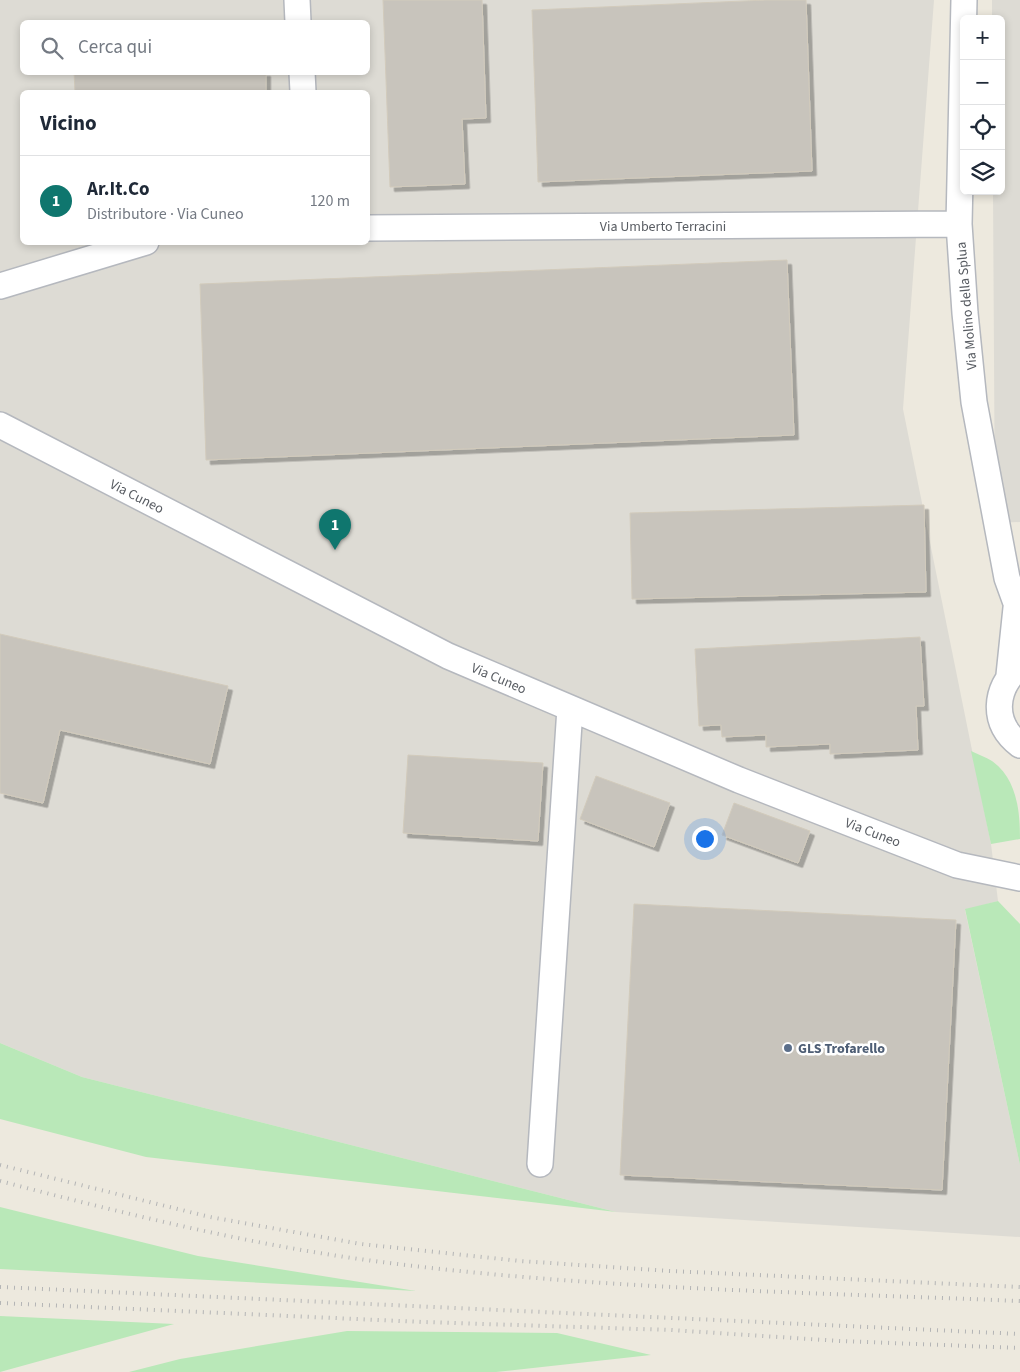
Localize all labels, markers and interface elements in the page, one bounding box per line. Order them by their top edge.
map controls [960,15,1005,195]
button: + [960,15,1005,60]
search box [20,20,370,75]
icon: search [38,34,66,62]
text: Cerca qui [78,34,152,61]
button: − [960,60,1005,105]
button: locate [960,105,1005,150]
text: Vicino [40,108,97,138]
button: layers [960,150,1005,195]
text: Ar.It.Co [87,176,150,203]
text: 1 [52,190,60,212]
text: 120 m [310,190,350,212]
text: Distributore · Via Cuneo [87,203,244,225]
street label: Via Umberto Terracini [600,217,726,237]
street label: Via Molino della Splua [951,241,983,371]
street label: Via Cuneo [106,475,167,519]
pin: 1 [319,509,351,550]
street label: Via Cuneo [468,658,529,699]
street label: Via Cuneo [842,813,903,853]
your location [692,826,718,852]
place label: GLS Trofarello [798,1039,885,1059]
marker: GLS Trofarello [782,1042,794,1054]

